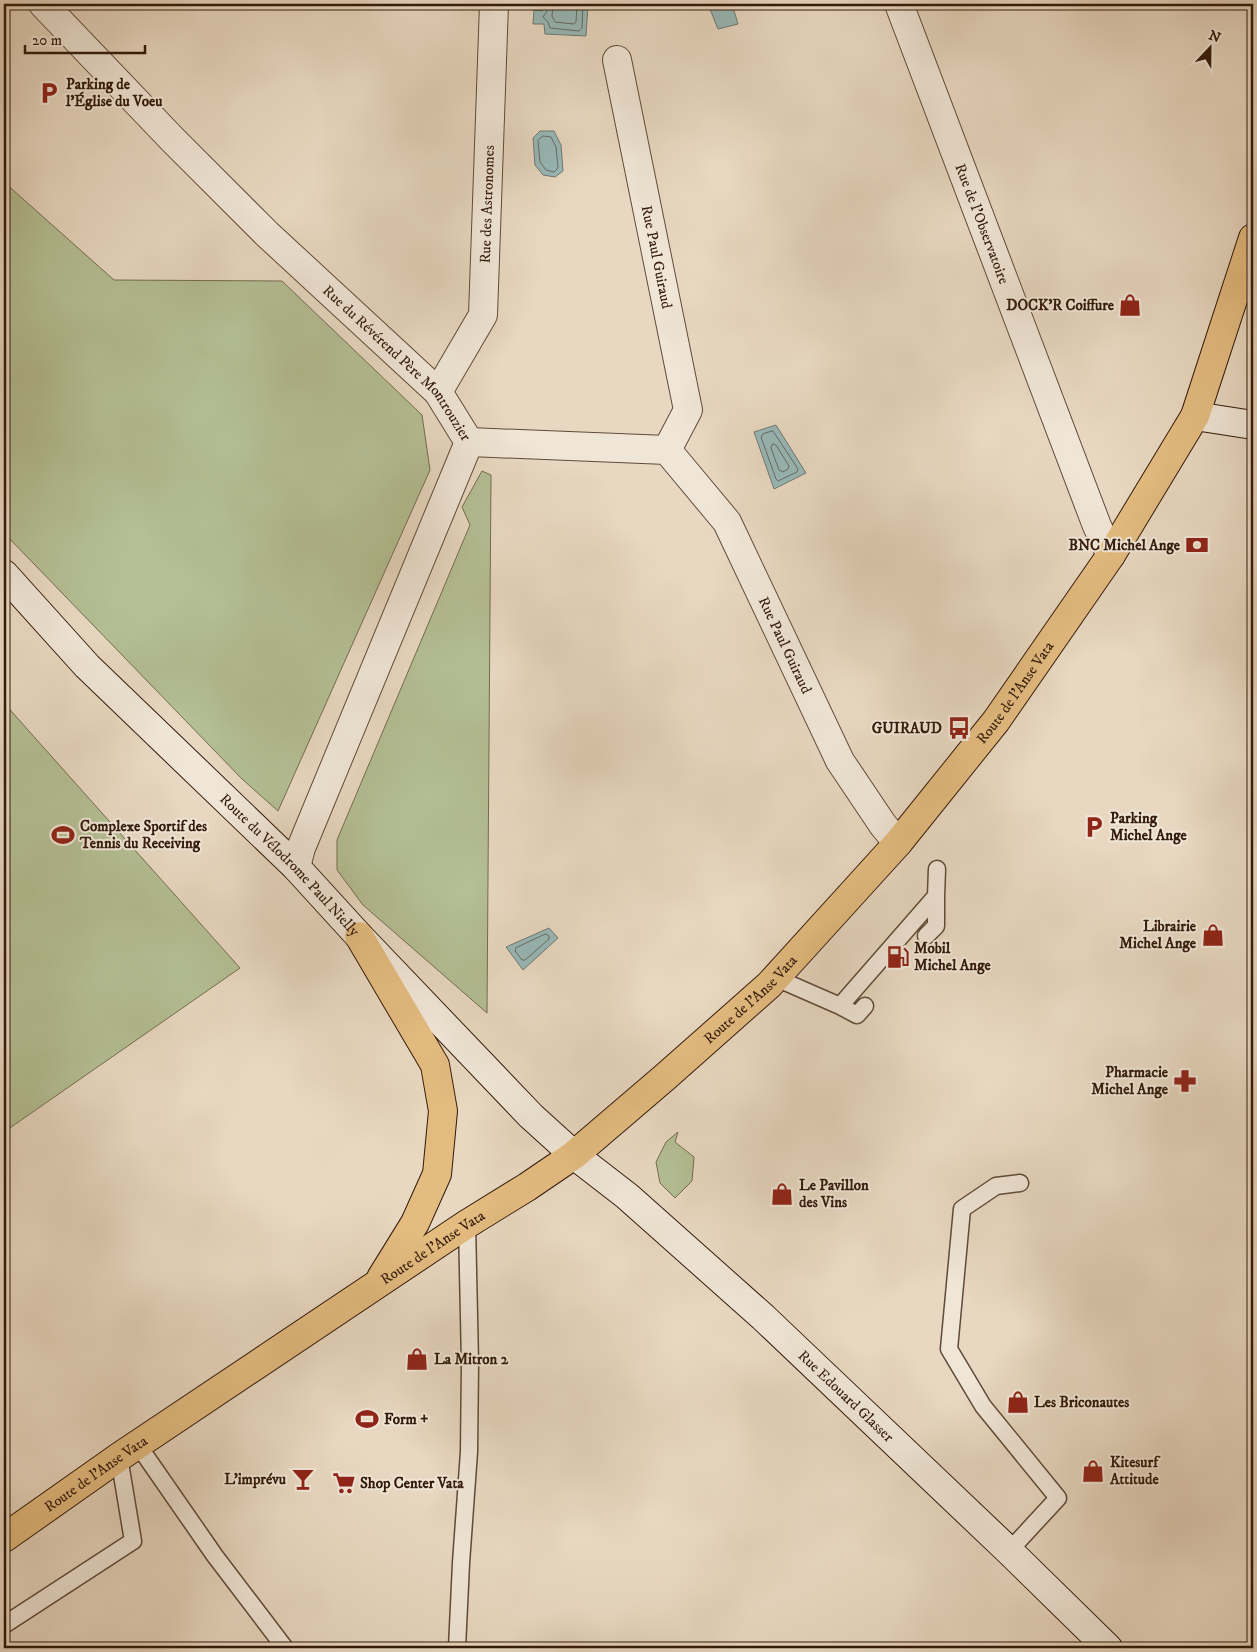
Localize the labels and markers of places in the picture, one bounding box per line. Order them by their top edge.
place label: Parking de l'Église du Voeu [65,75,163,111]
parking icon: Parking de l'Église du Voeu [36,80,62,106]
shop icon: DOCK'R Coiffure [1117,292,1143,318]
place label: DOCK'R Coiffure [1006,296,1115,315]
bank icon: BNC Michel Ange [1184,532,1210,558]
place label: BNC Michel Ange [1069,536,1181,555]
bus stop icon: GUIRAUD [946,715,972,741]
place label: GUIRAUD [872,719,942,738]
place label: Parking Michel Ange [1110,809,1187,845]
parking icon: Parking Michel Ange [1081,814,1107,840]
place label: Complexe Sportif des Tennis du Receiving [79,817,207,853]
sports icon: Complexe Sportif des Tennis du Receiving [50,822,76,848]
place label: Librairie Michel Ange [1119,917,1197,953]
shop icon: Librairie Michel Ange [1200,922,1226,948]
place label: Mobil Michel Ange [914,939,991,975]
fuel station icon: Mobil Michel Ange [885,944,911,970]
place label: Pharmacie Michel Ange [1091,1063,1169,1099]
pharmacy icon: Pharmacie Michel Ange [1172,1068,1198,1094]
place label: Le Pavillon des Vins [799,1176,869,1212]
shop icon: Le Pavillon des Vins [769,1181,795,1207]
shop icon: La Mitron 2 [404,1346,430,1372]
place label: La Mitron 2 [434,1350,509,1369]
shop icon: Les Briconautes [1005,1389,1031,1415]
place label: Les Briconautes [1034,1393,1129,1412]
sports icon: Form + [354,1406,380,1432]
place label: Form + [384,1410,429,1429]
place label: Kitesurf Attitude [1109,1453,1161,1489]
shop icon: Kitesurf Attitude [1080,1458,1106,1484]
bar icon: L'imprévu [290,1466,316,1492]
place label: L'imprévu [224,1470,287,1489]
supermarket icon: Shop Center Vata [331,1470,357,1496]
place label: Shop Center Vata [360,1474,464,1493]

